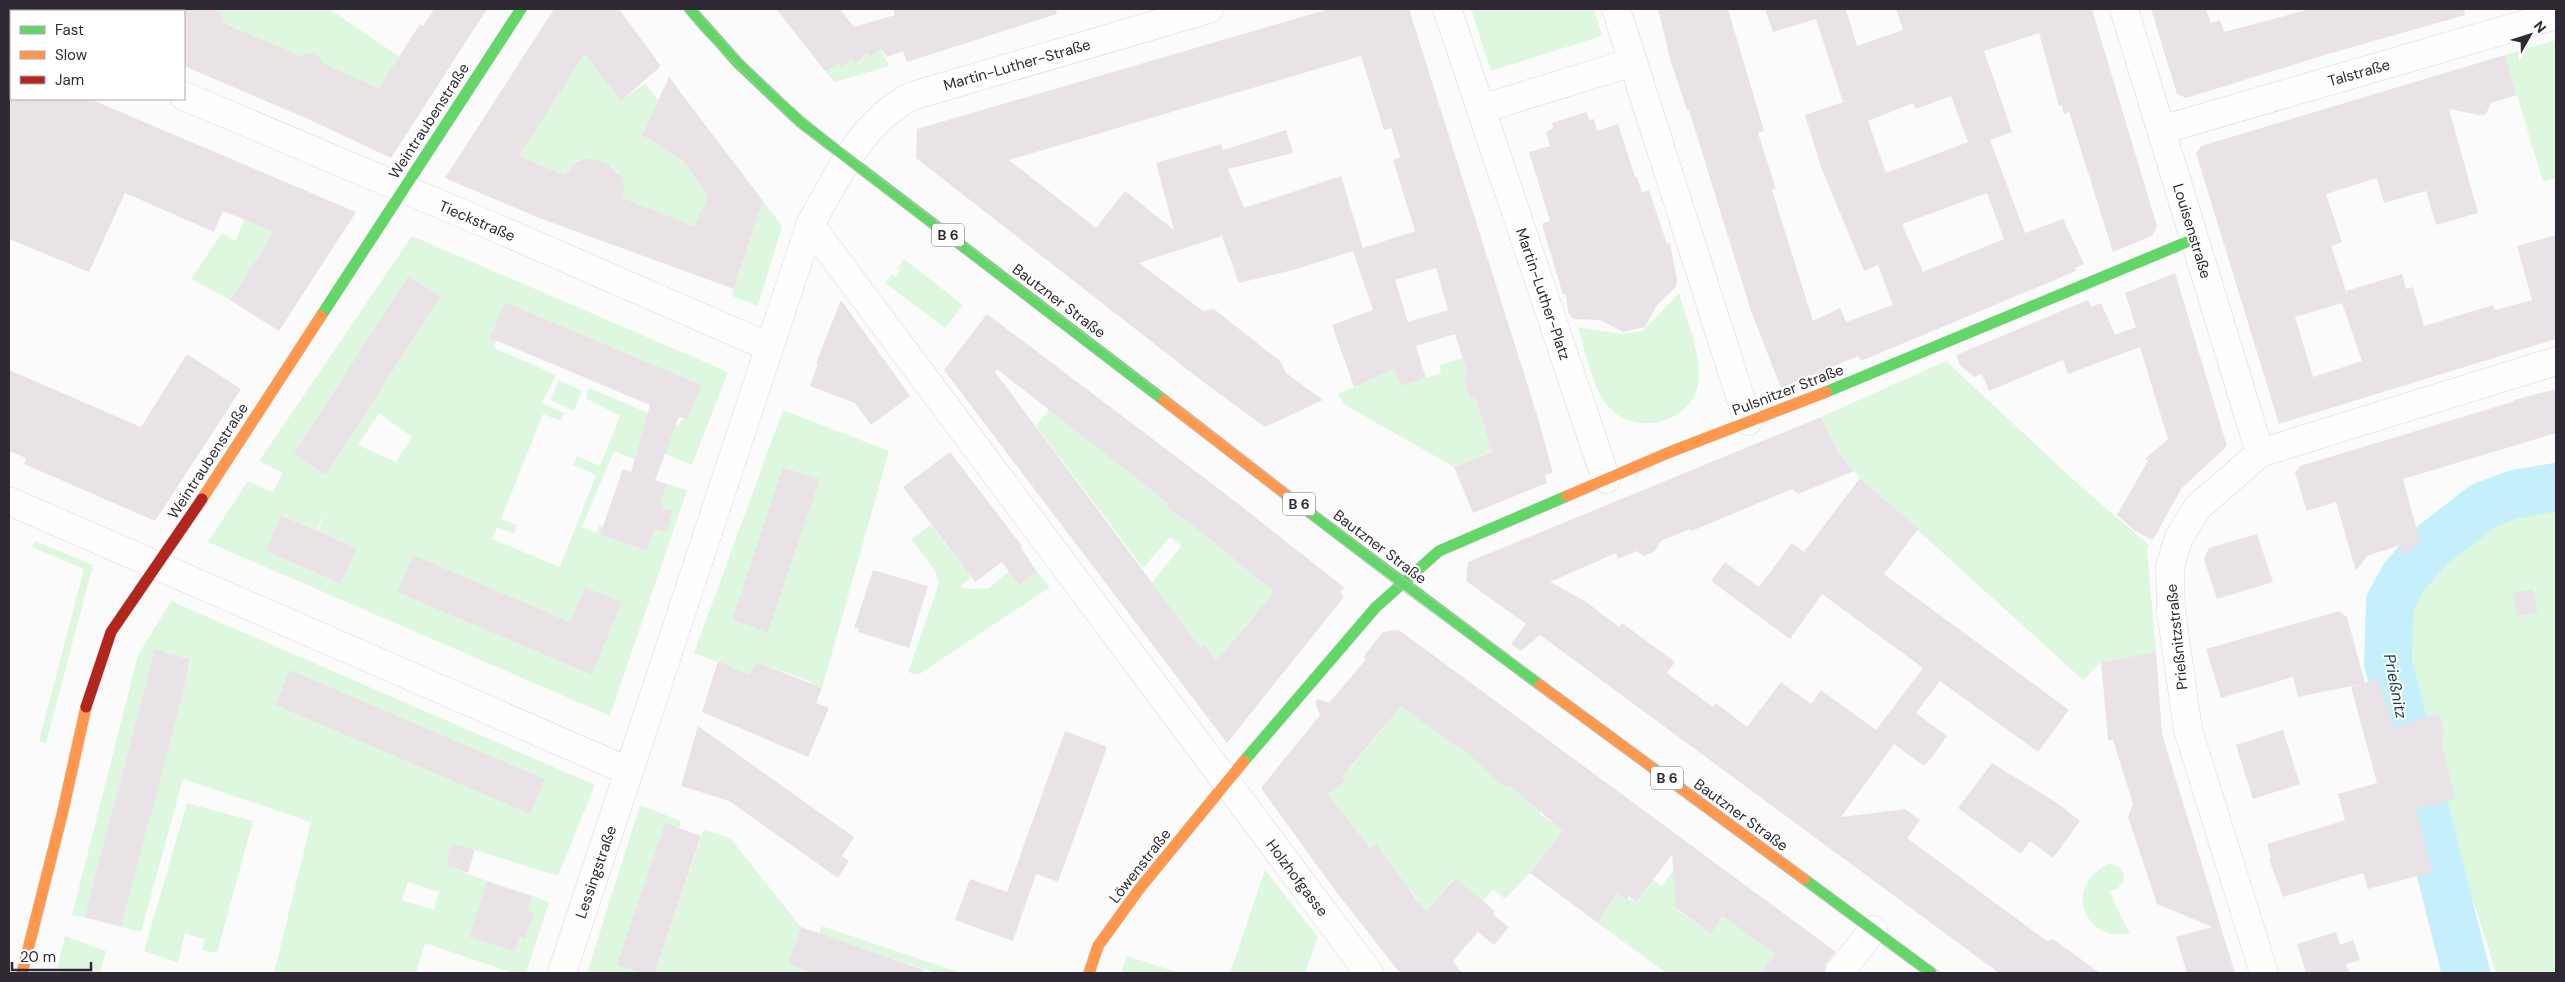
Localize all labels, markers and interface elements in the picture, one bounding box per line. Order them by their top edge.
legend [10,10,185,100]
north arrow [2505,10,2555,60]
text: N [2530,17,2550,36]
text: Fast [55,20,84,40]
street label: Martin-Luther-Straße [941,34,1093,96]
text: Slow [55,45,88,65]
street label: Talstraße [2326,55,2392,91]
street label: Weintraubenstraße [384,59,474,183]
text: Jam [55,70,84,90]
street label: Louisenstraße [2168,181,2216,281]
street label: Tieckstraße [436,196,518,246]
road number: B 6 [932,224,964,246]
street label: Martin-Luther-Platz [1511,225,1575,363]
street label: Bautzner Straße [1008,259,1110,343]
street label: Pulsnitzer Straße [1729,360,1847,420]
street label: Weintraubenstraße [163,399,253,523]
road number: B 6 [1283,492,1315,516]
street label: Bautzner Straße [1329,505,1431,589]
street label: Prießnitzstraße [2162,583,2192,691]
water label: Prießnitz [2379,652,2412,721]
road number: B 6 [1651,766,1683,790]
street label: Bautzner Straße [1690,774,1792,856]
street label: Lessingstraße [571,823,621,921]
street label: Löwenstraße [1105,825,1175,907]
street label: Holzhofgasse [1261,835,1333,921]
scale bar [12,940,91,972]
text: 20 m [20,947,56,967]

